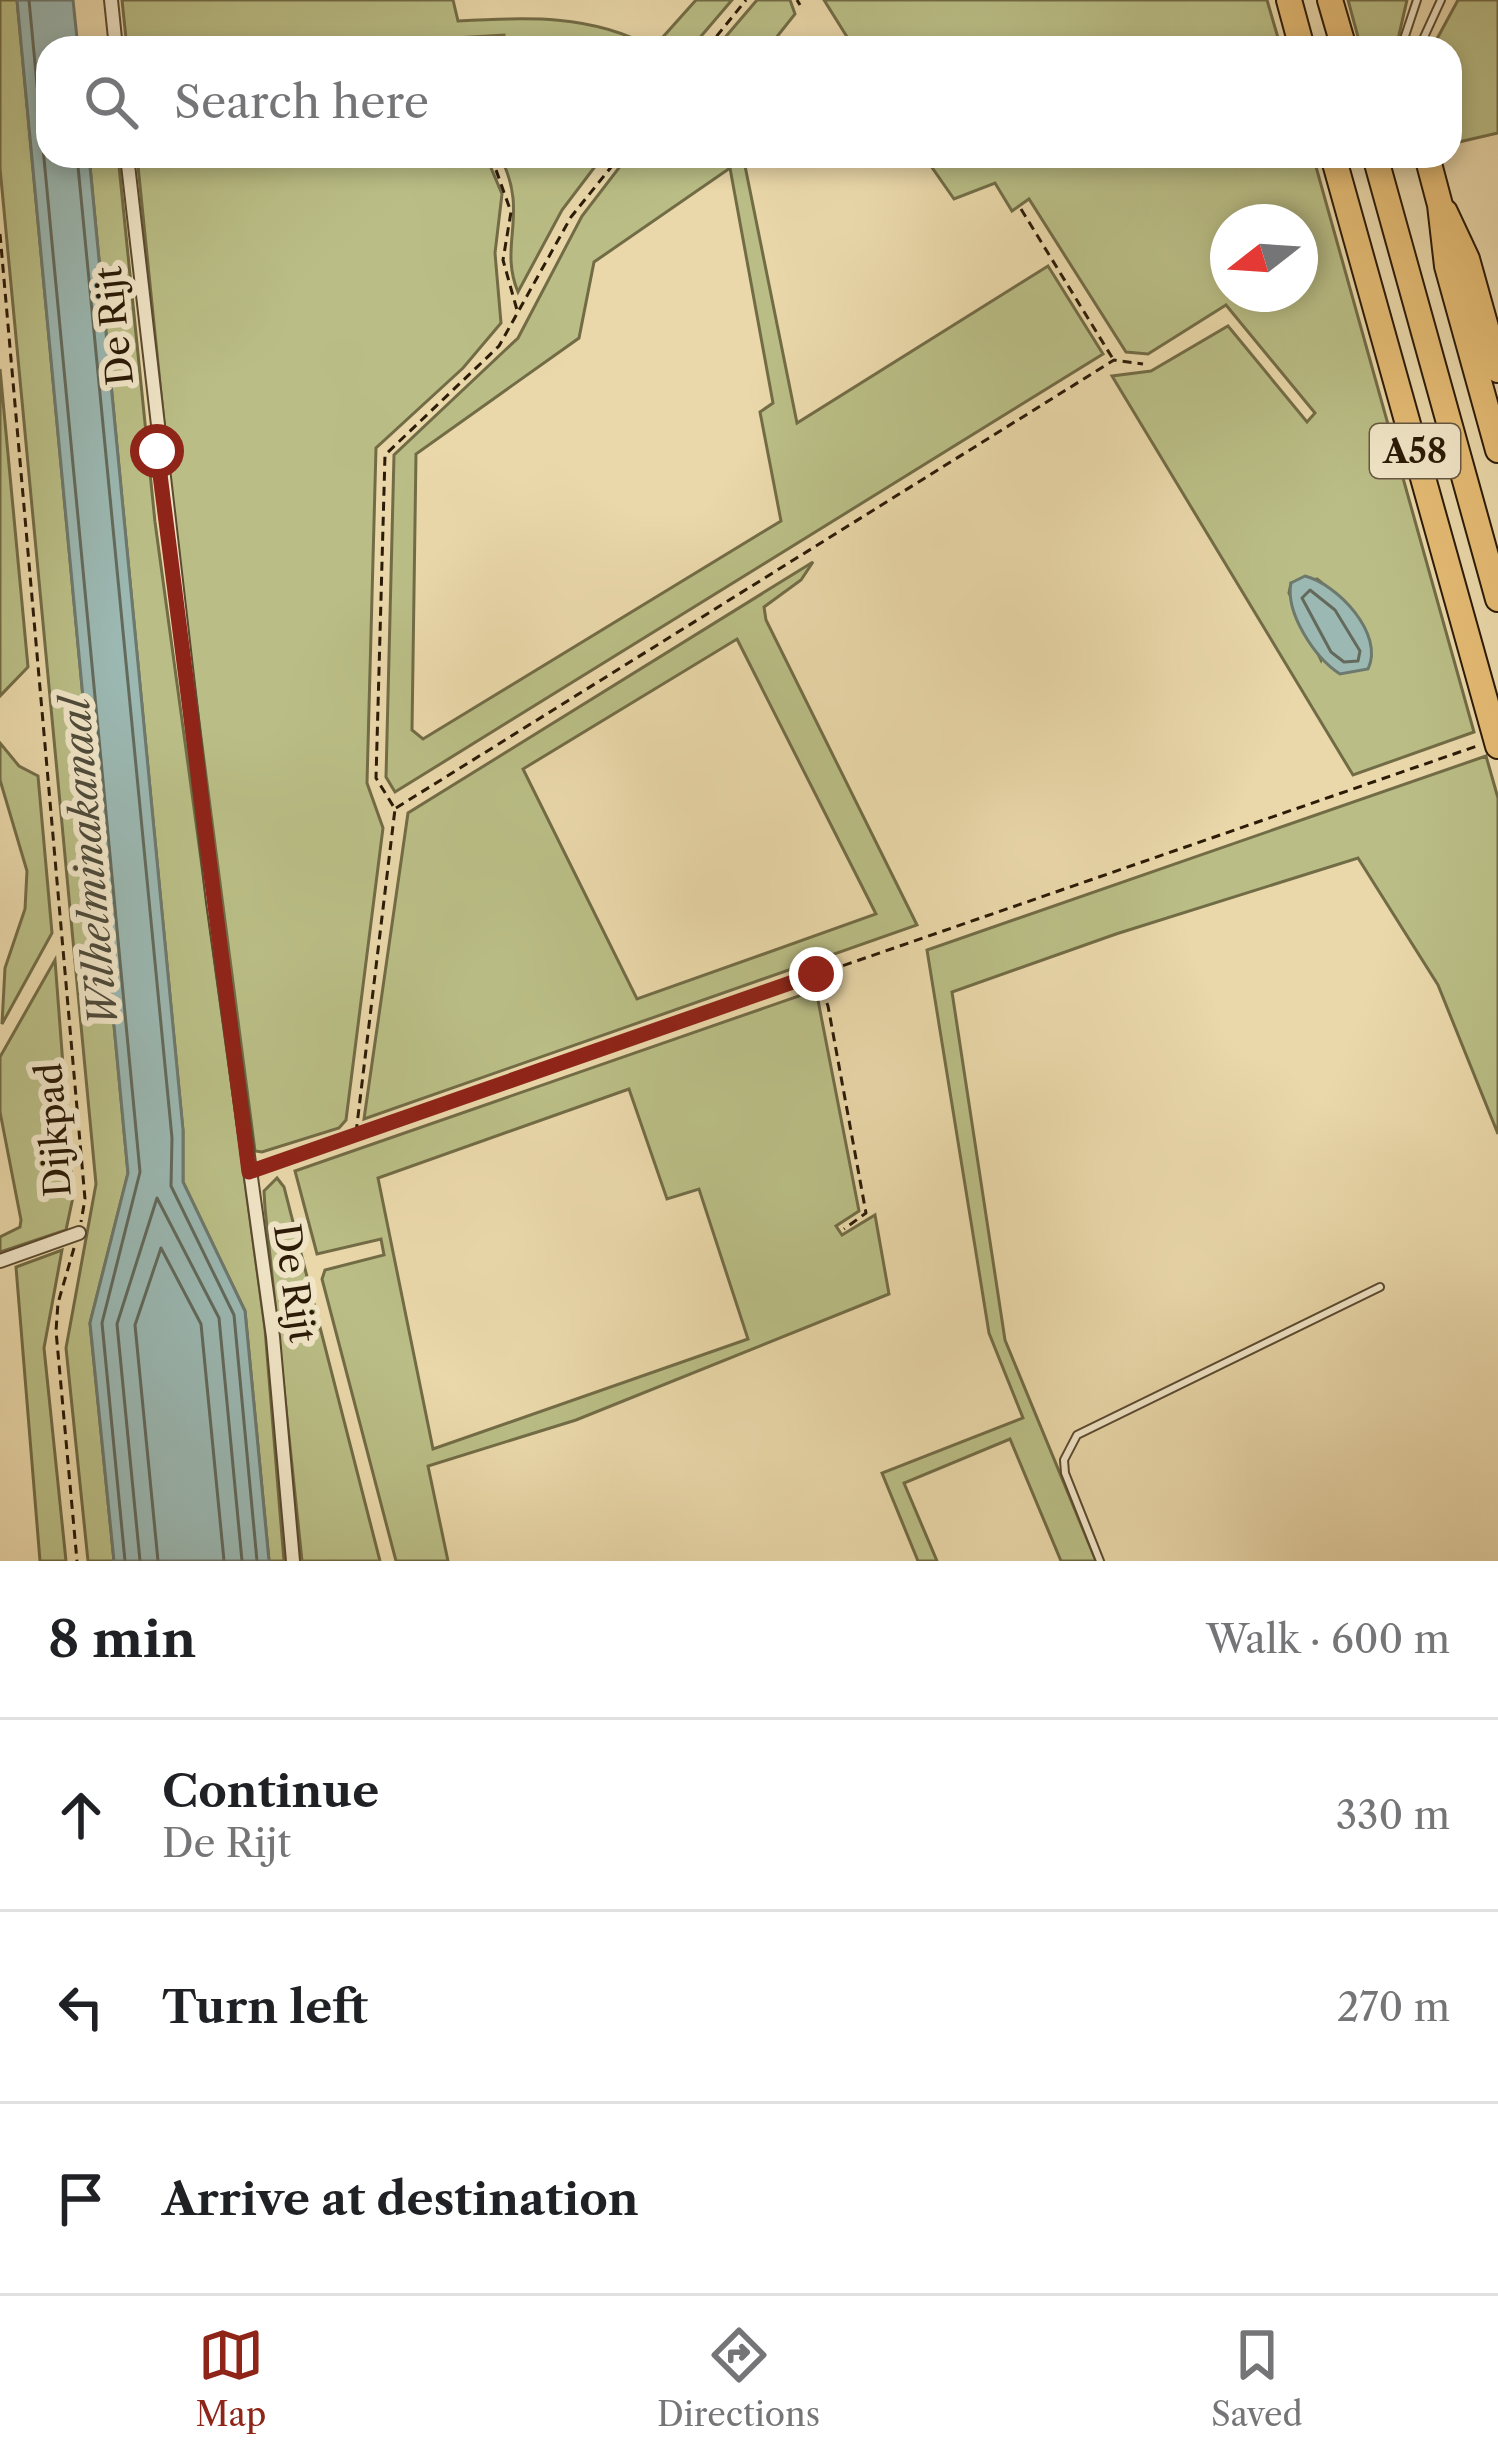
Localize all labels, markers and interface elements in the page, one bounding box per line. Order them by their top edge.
search box [36,36,1462,168]
icon: search [78,69,144,135]
text: Search here [174,74,429,130]
north arrow [1210,204,1318,312]
street label: De Rijt [86,264,142,388]
route start [130,424,184,478]
road number: A58 [1370,424,1460,478]
water label: Wilhelminakanaal [50,691,127,1029]
route end [789,947,843,1001]
street label: Dijkpad [26,1061,80,1199]
street label: De Rijt [265,1221,325,1345]
text: 8 min [48,1608,196,1670]
text: Walk · 600 m [1206,1615,1450,1663]
text: Continue [162,1763,379,1819]
icon: ahead [48,1782,114,1848]
text: 330 m [1336,1791,1450,1839]
text: De Rijt [162,1819,291,1867]
icon: left [48,1974,114,2040]
text: Turn left [162,1979,368,2035]
text: 270 m [1337,1983,1450,2031]
icon: arrive [48,2166,114,2232]
text: Arrive at destination [162,2171,639,2227]
tab: Map [195,2322,266,2435]
tab: Directions [657,2322,820,2435]
tab: Saved [1211,2322,1303,2435]

